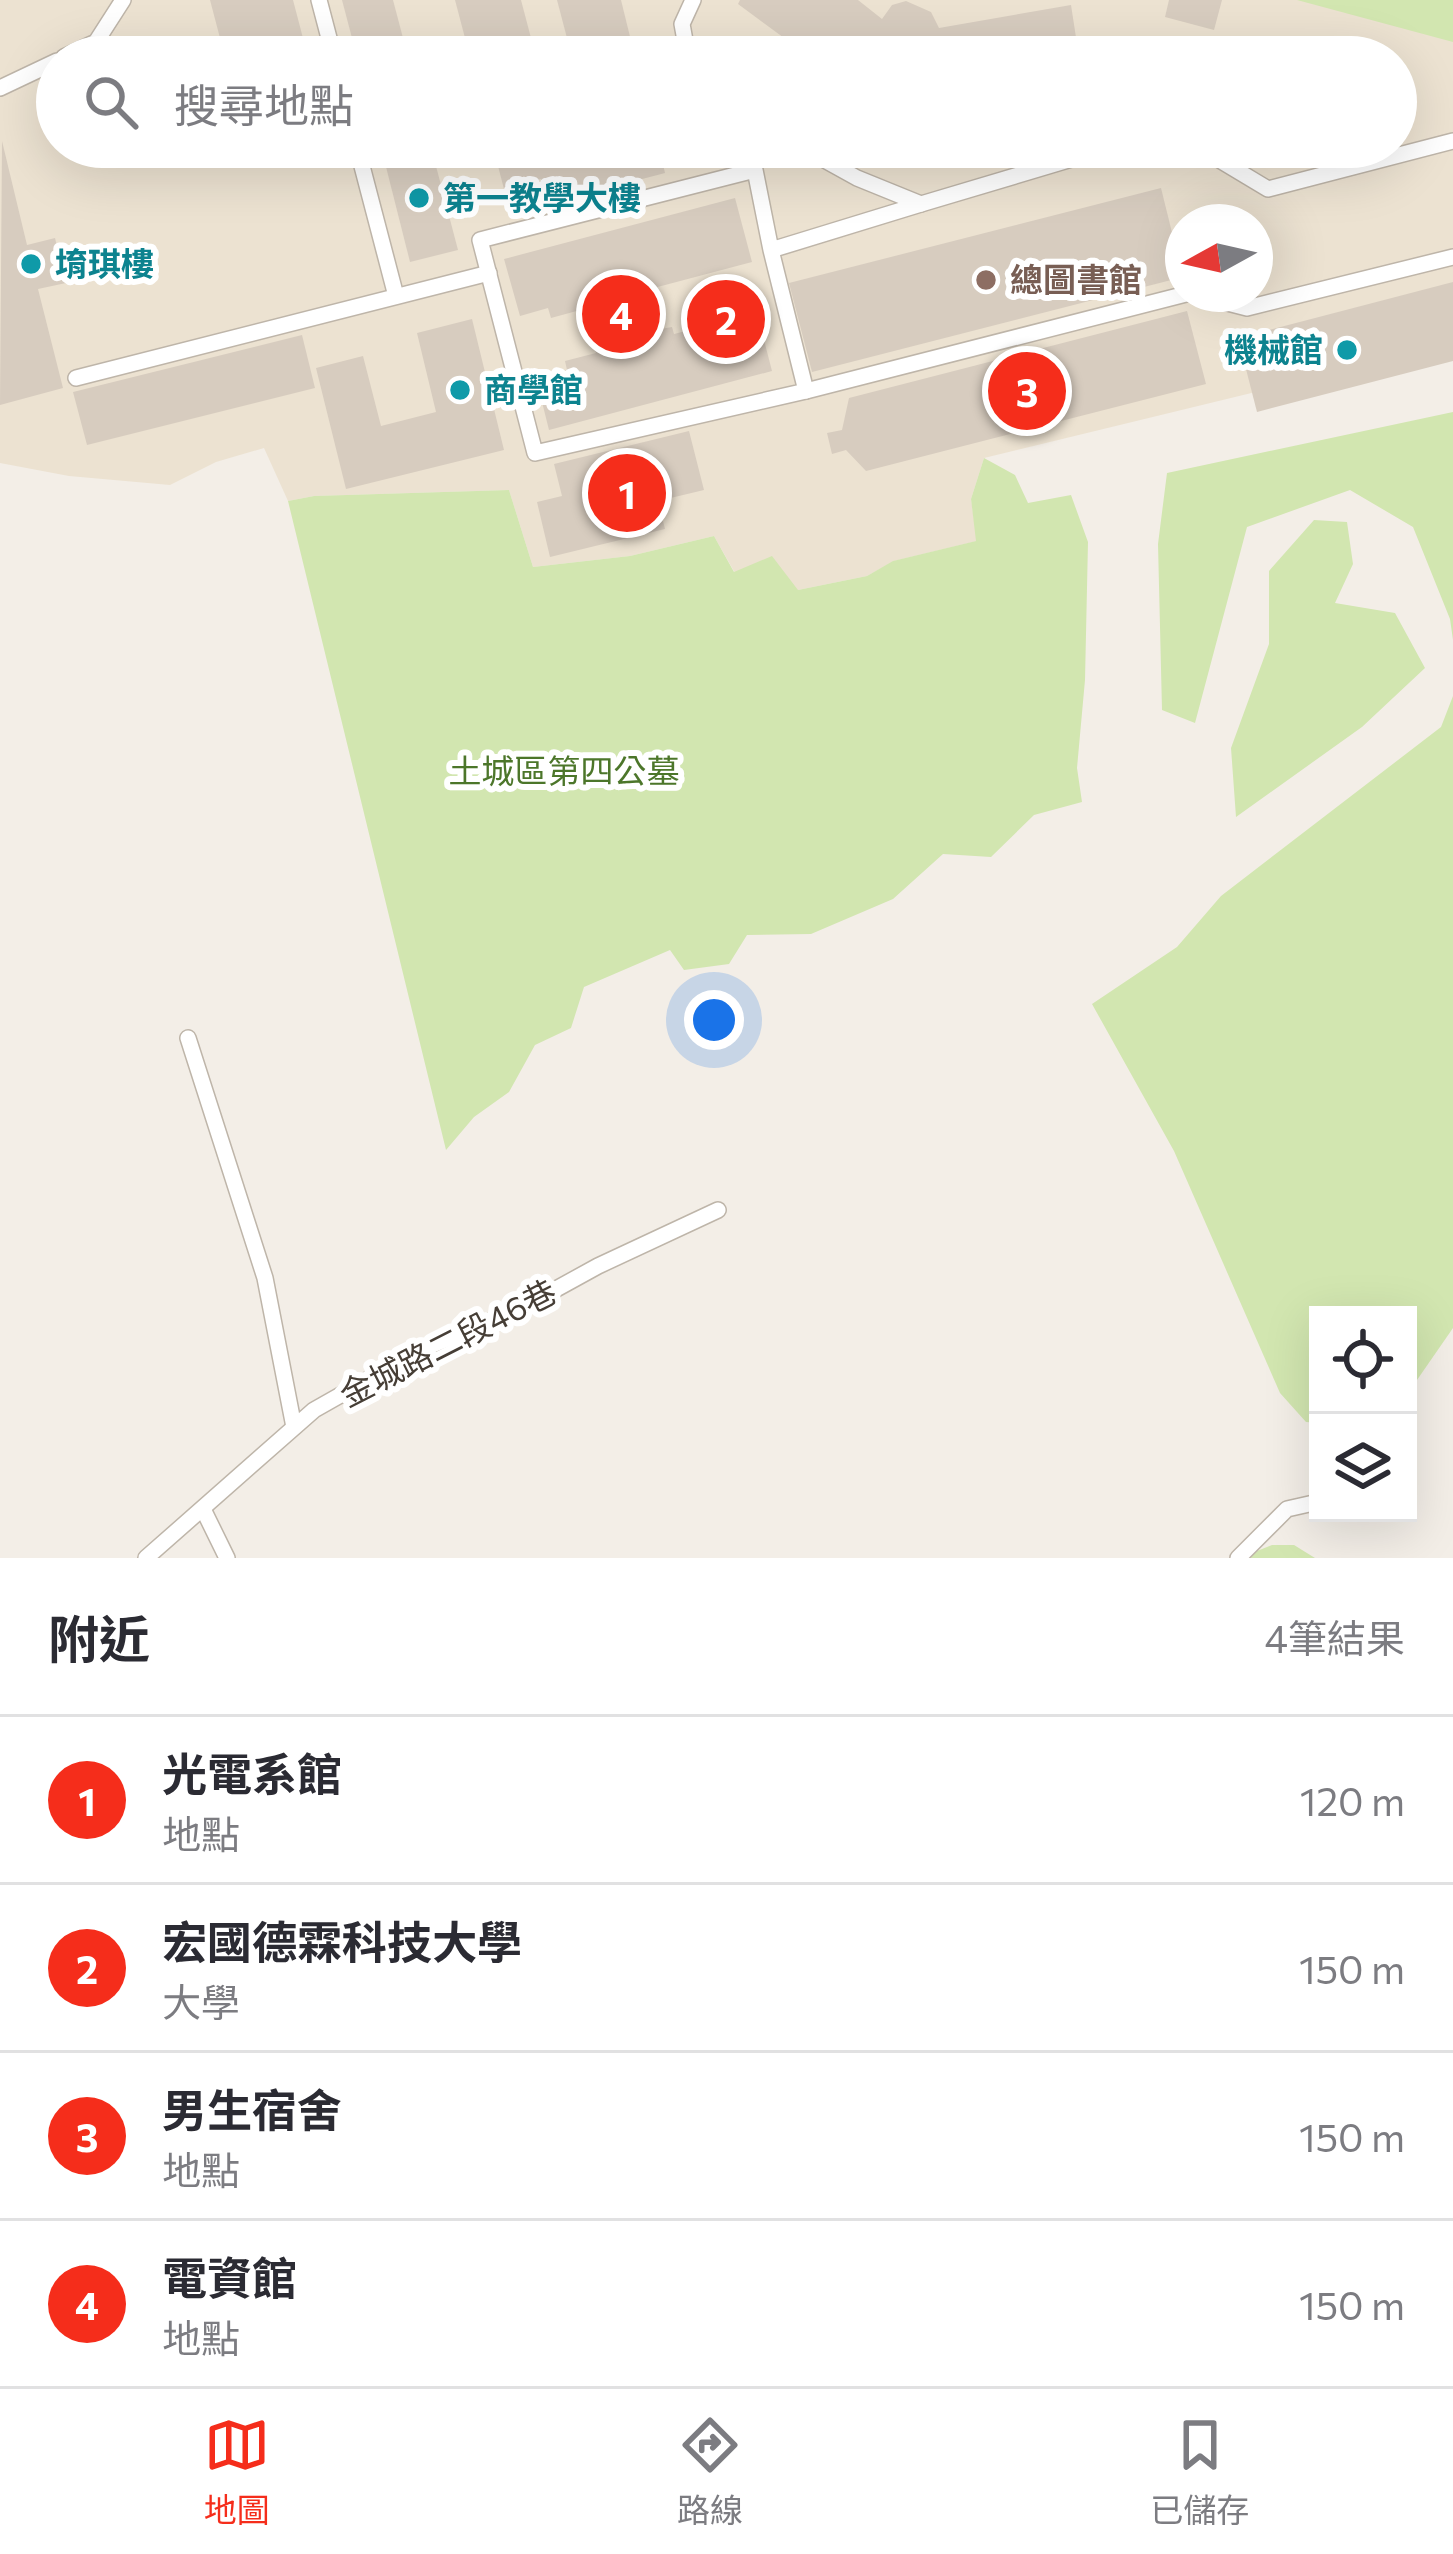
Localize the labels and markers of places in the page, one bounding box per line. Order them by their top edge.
place label: 第一教學大樓 [443,176,641,217]
marker: 第一教學大樓 [406,185,432,211]
place label: 堉琪樓 [55,242,154,283]
marker: 堉琪樓 [18,251,44,277]
place label: 總圖書館 [1010,258,1142,299]
marker: 總圖書館 [973,267,999,293]
pin: 4 [582,269,660,359]
pin: 2 [687,274,765,364]
place label: 機械館 [1224,328,1323,369]
marker: 機械館 [1334,337,1360,363]
pin: 3 [988,346,1066,436]
place label: 商學館 [484,368,583,409]
marker: 商學館 [447,377,473,403]
pin: 1 [588,448,666,538]

